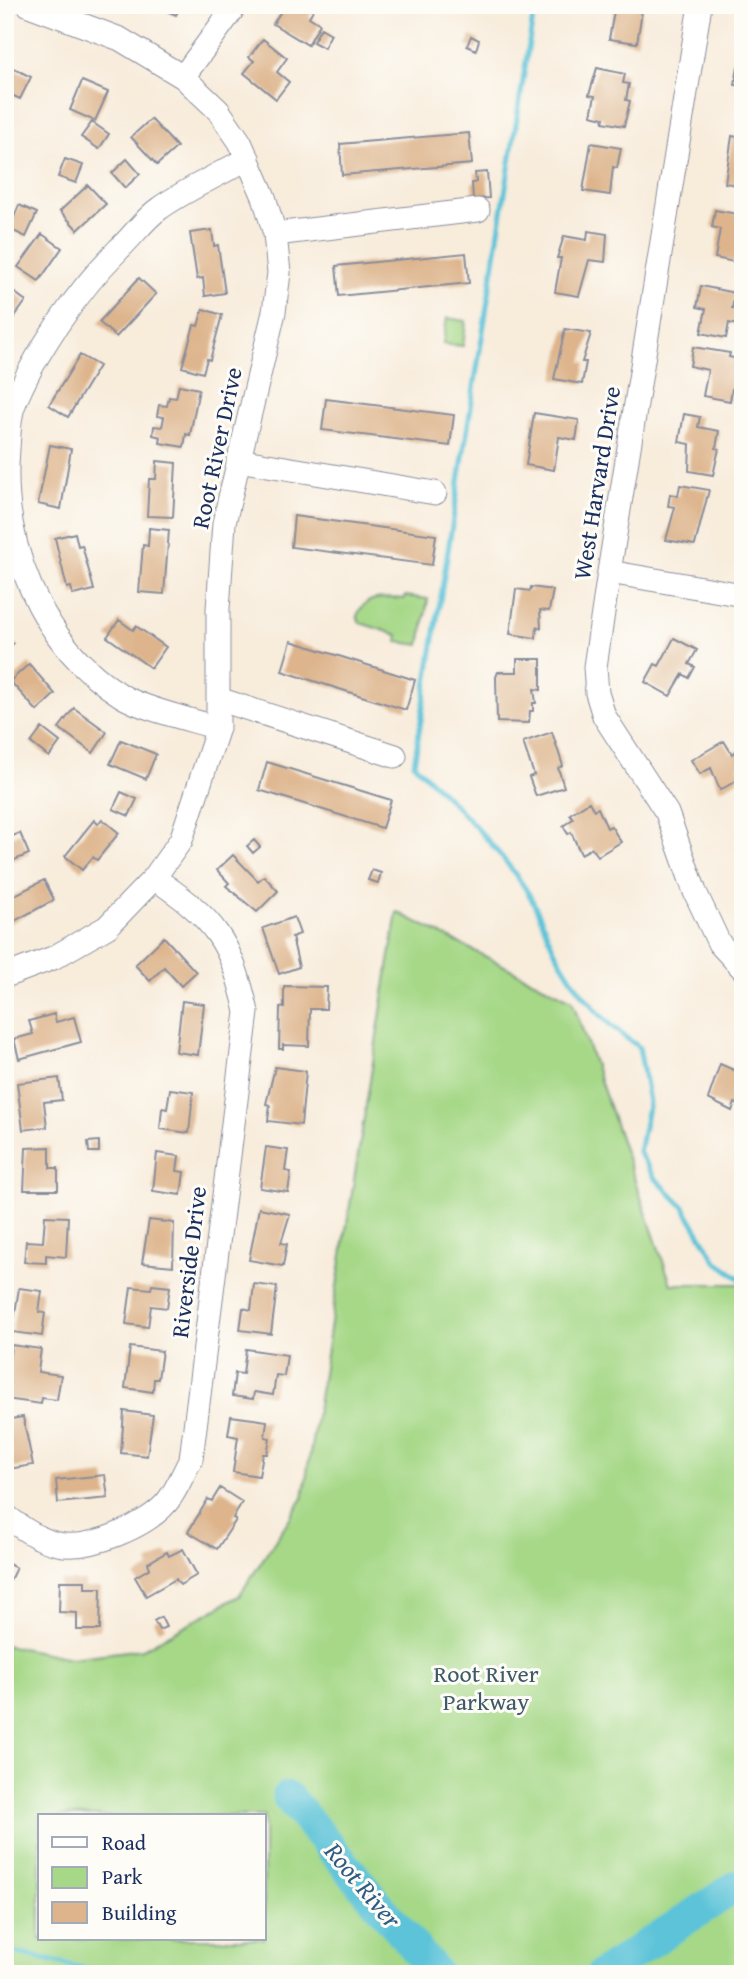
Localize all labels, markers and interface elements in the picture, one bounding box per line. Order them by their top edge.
street label: Root River Drive [182,364,251,532]
street label: West Harvard Drive [564,384,629,582]
street label: Riverside Drive [162,1184,215,1340]
park label: Root River Parkway [433,1656,539,1719]
legend [38,1814,266,1940]
text: Road [102,1827,147,1858]
water label: Root River [315,1832,412,1937]
text: Park [102,1861,143,1892]
text: Building [102,1897,177,1928]

